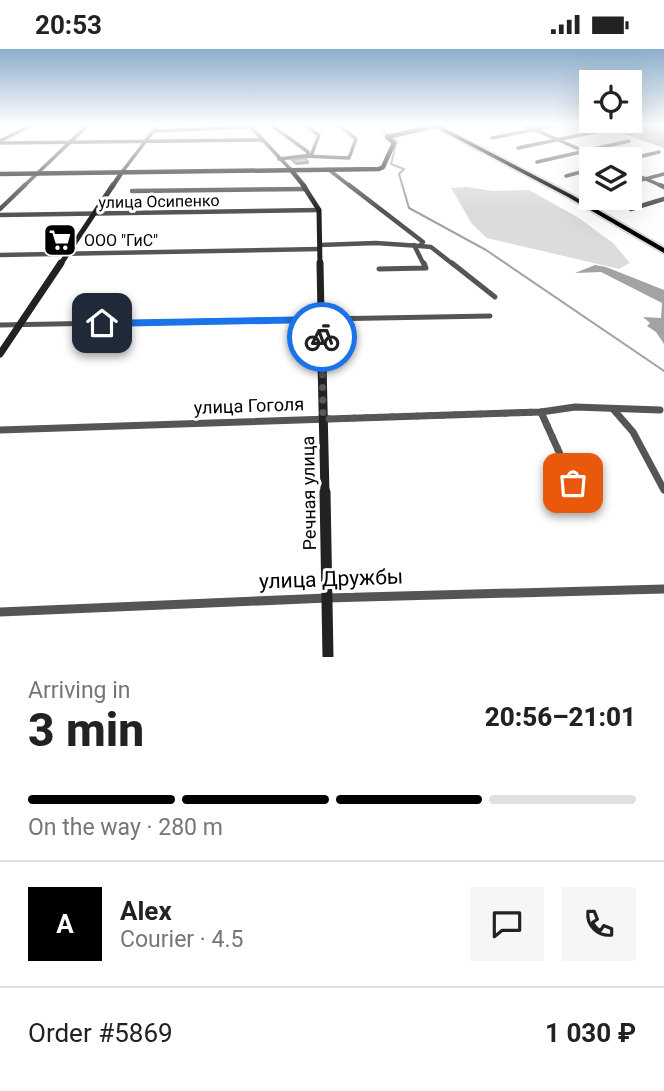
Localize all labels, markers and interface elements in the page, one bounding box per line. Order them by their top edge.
text: 20:53 [35,10,102,40]
map controls [579,70,642,210]
button: locate [579,70,642,133]
button: layers [579,147,642,210]
street label: улица Осипенко [98,191,220,212]
supermarket icon: ООО "ГиС" [41,221,79,259]
place label: ООО "ГиС" [84,231,158,250]
pin [72,293,132,353]
courier [287,302,357,372]
icon: home [83,304,121,342]
icon: bike [303,318,341,356]
street label: улица Гоголя [194,393,304,418]
street label: Речная улица [297,436,320,550]
pin [543,453,603,513]
icon: bag [554,464,592,502]
street label: улица Дружбы [258,564,404,594]
text: Arriving in [28,677,131,704]
text: 20:56–21:01 [485,702,636,732]
text: 3 min [28,703,144,757]
text: On the way · 280 m [28,814,223,841]
button: chat [470,887,544,961]
button: phone [562,887,636,961]
text: Alex [120,896,172,926]
text: A [56,909,74,939]
text: Courier · 4.5 [120,926,243,953]
text: Order #5869 [28,1018,173,1048]
text: 1 030 ₽ [545,1018,636,1048]

